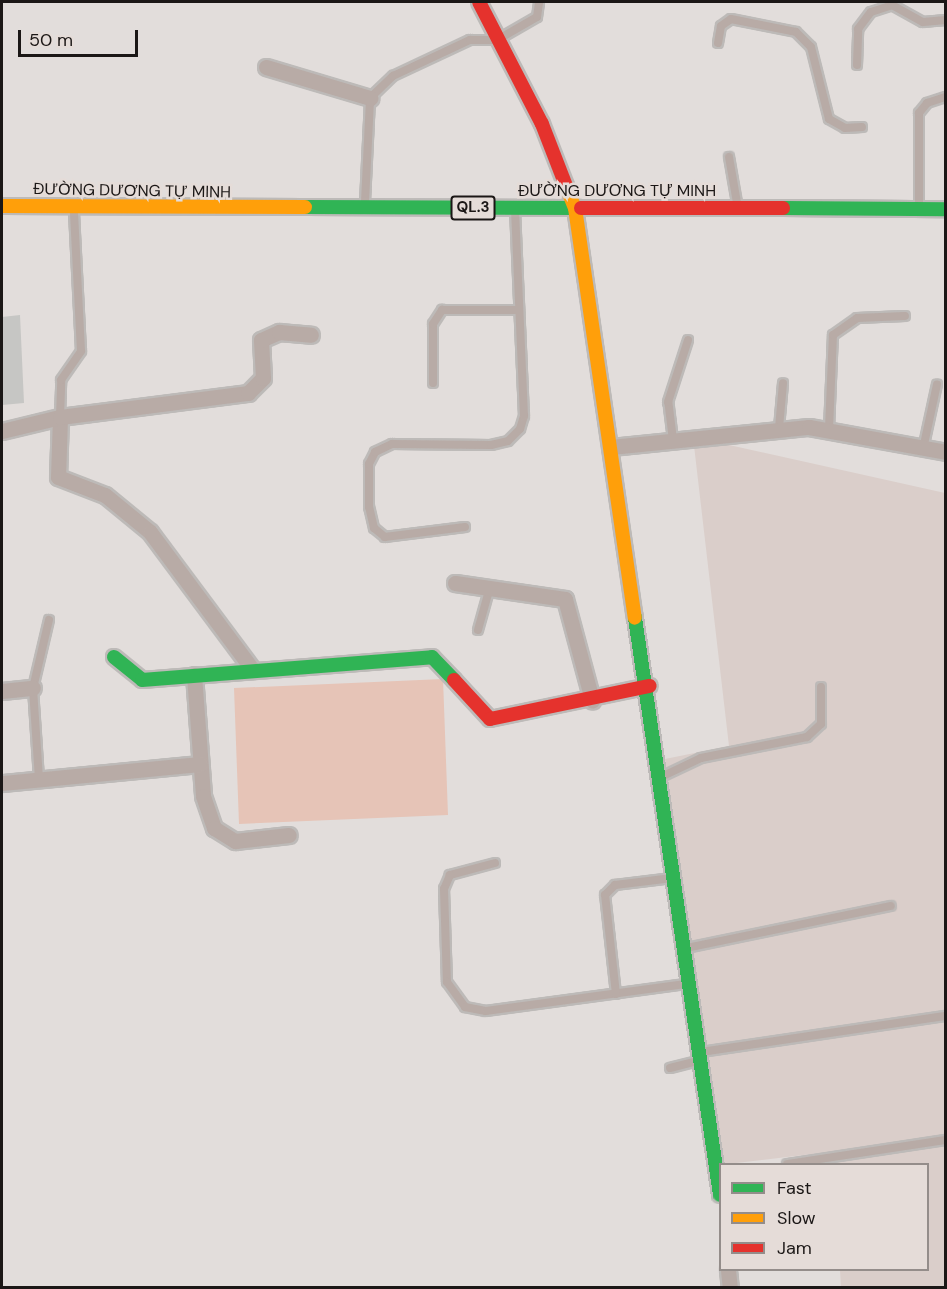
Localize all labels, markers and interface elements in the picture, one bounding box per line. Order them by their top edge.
scale bar [21,18,141,56]
text: 50 m [29,28,73,52]
street label: ĐƯỜNG DƯƠNG TỰ MINH [33,180,231,202]
street label: ĐƯỜNG DƯƠNG TỰ MINH [518,181,716,201]
road number: QL.3 [450,196,496,220]
legend [719,1163,929,1271]
text: Fast [777,1176,812,1200]
text: Slow [777,1206,816,1230]
text: Jam [777,1236,812,1260]

